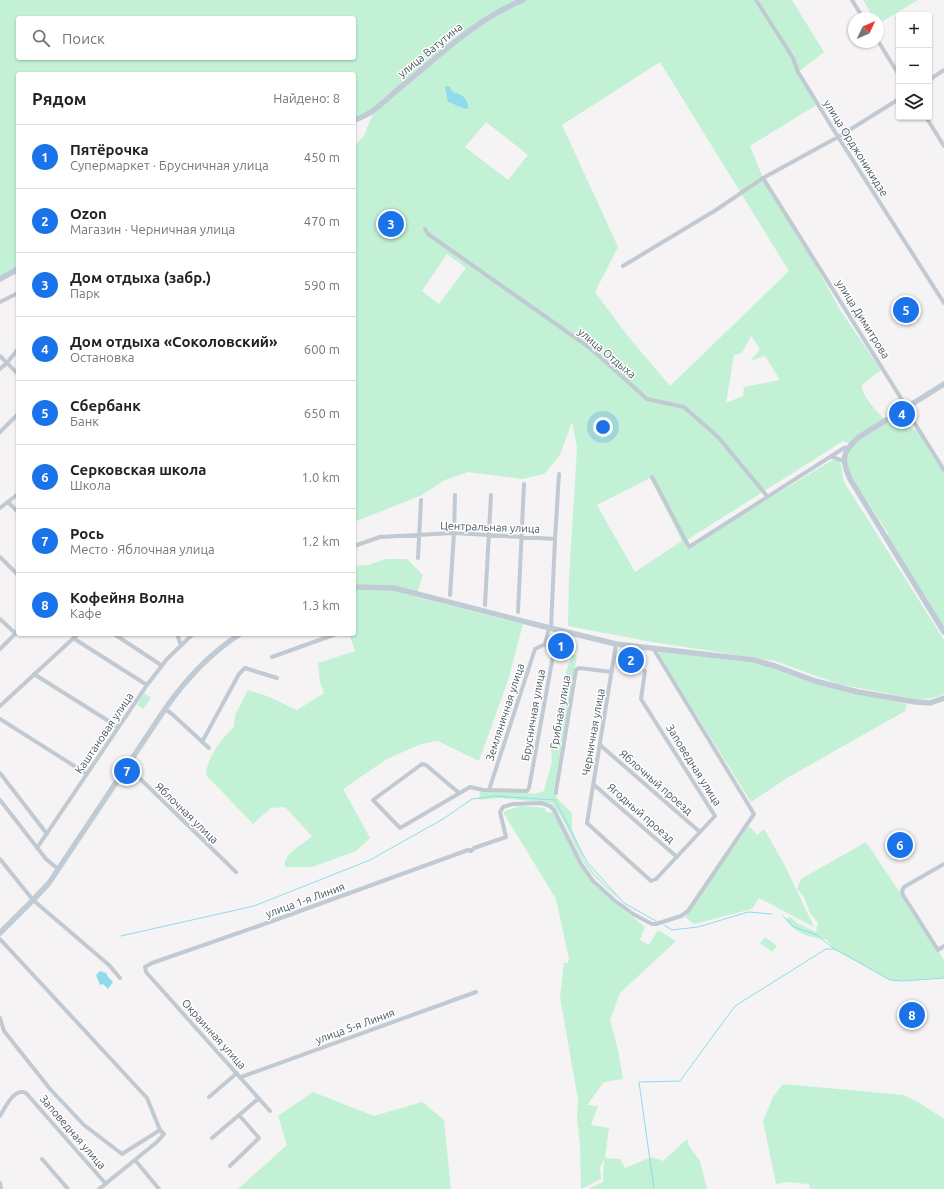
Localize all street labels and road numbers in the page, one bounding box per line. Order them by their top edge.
street label: улица Ватутина [395,20,465,80]
street label: улица Орджоникидзе [821,98,891,198]
street label: улица Димитрова [834,277,892,361]
street label: улица Отдыха [576,325,638,381]
street label: Центральная улица [440,519,540,535]
street label: Земляничная улица [484,662,526,762]
street label: Брусничная улица [519,668,547,762]
street label: Грибная улица [548,674,572,750]
street label: Черничная улица [579,687,607,777]
street label: Каштановая улица [72,690,136,776]
street label: Заповедная улица [664,722,724,808]
street label: Яблочный проезд [617,747,695,817]
street label: Яблочная улица [153,780,221,846]
street label: Ягодный проезд [605,781,677,846]
street label: улица 1-я Линия [264,880,346,920]
street label: Окраинная улица [179,997,249,1071]
street label: улица 5-я Линия [314,1006,396,1046]
street label: Заповедная улица [38,1093,108,1171]

